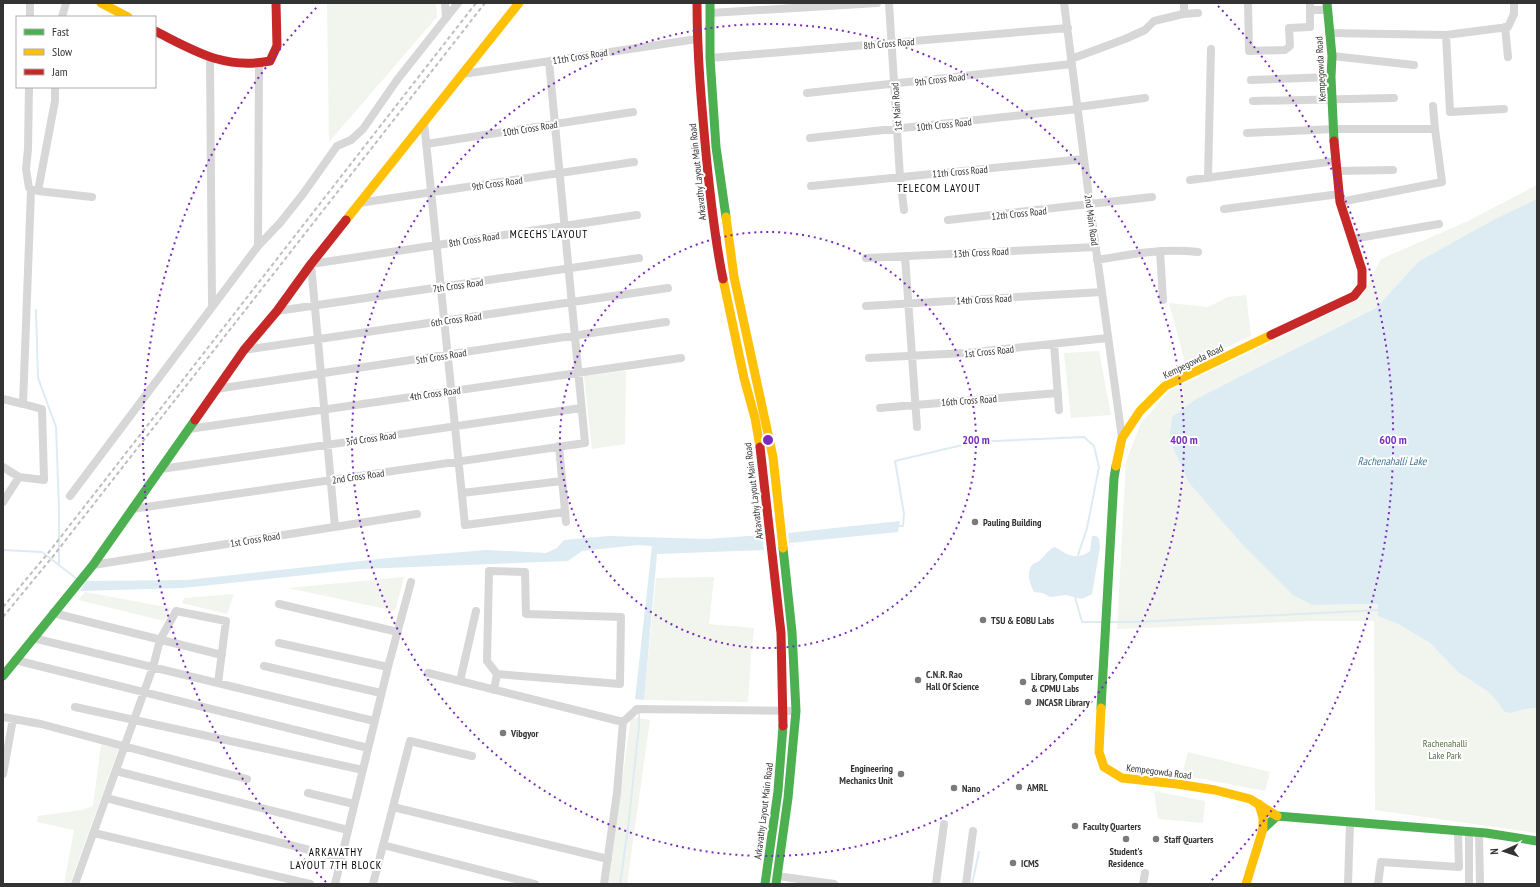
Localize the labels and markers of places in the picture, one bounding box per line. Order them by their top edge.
centre of rings [761,433,775,447]
place label: Pauling Building [983,516,1042,529]
marker: Pauling Building [970,517,980,527]
place label: TSU & EOBU Labs [991,614,1055,627]
marker: TSU & EOBU Labs [978,615,988,625]
place label: C.N.R. Rao Hall Of Science [926,668,979,693]
place label: Library, Computer & CPMU Labs [1031,670,1093,695]
marker: C.N.R. Rao Hall Of Science [913,675,923,685]
marker: Library, Computer & CPMU Labs [1018,677,1028,687]
place label: JNCASR Library [1035,696,1091,709]
marker: JNCASR Library [1023,697,1033,707]
place label: Vibgyor [510,727,539,740]
marker: Vibgyor [498,728,508,738]
place label: Engineering Mechanics Unit [839,762,894,787]
marker: Engineering Mechanics Unit [896,769,906,779]
place label: AMRL [1026,781,1049,794]
place label: Nano [962,782,981,795]
marker: AMRL [1014,782,1024,792]
marker: Nano [949,783,959,793]
place label: Faculty Quarters [1083,820,1141,833]
marker: Faculty Quarters [1070,821,1080,831]
place label: Staff Quarters [1164,833,1214,846]
marker: Student's Residence [1121,834,1131,844]
marker: Staff Quarters [1151,834,1161,844]
place label: Student's Residence [1108,845,1144,870]
place label: ICMS [1021,857,1040,870]
marker: ICMS [1008,858,1018,868]

